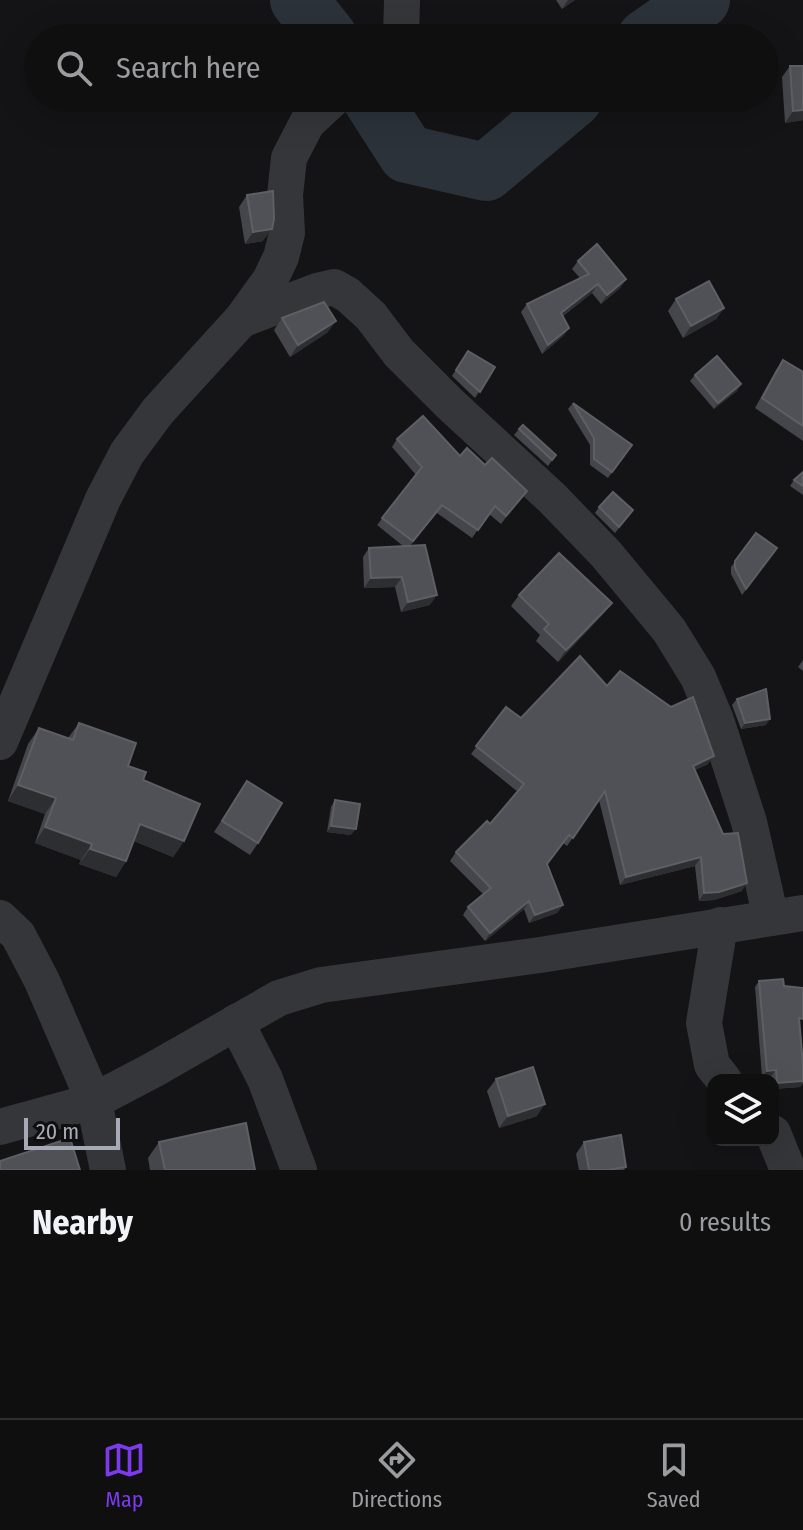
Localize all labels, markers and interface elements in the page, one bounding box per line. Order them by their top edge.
search box [24,24,779,112]
icon: search [52,46,96,90]
text: Search here [116,50,261,86]
map controls [707,1074,779,1146]
button: layers [707,1074,779,1146]
scale bar [24,1114,120,1150]
text: 20 m [36,1118,79,1145]
text: Nearby [32,1202,133,1243]
text: 0 results [679,1207,771,1238]
tab: Map [102,1438,146,1513]
tab: Directions [351,1438,442,1513]
tab: Saved [647,1438,701,1513]

